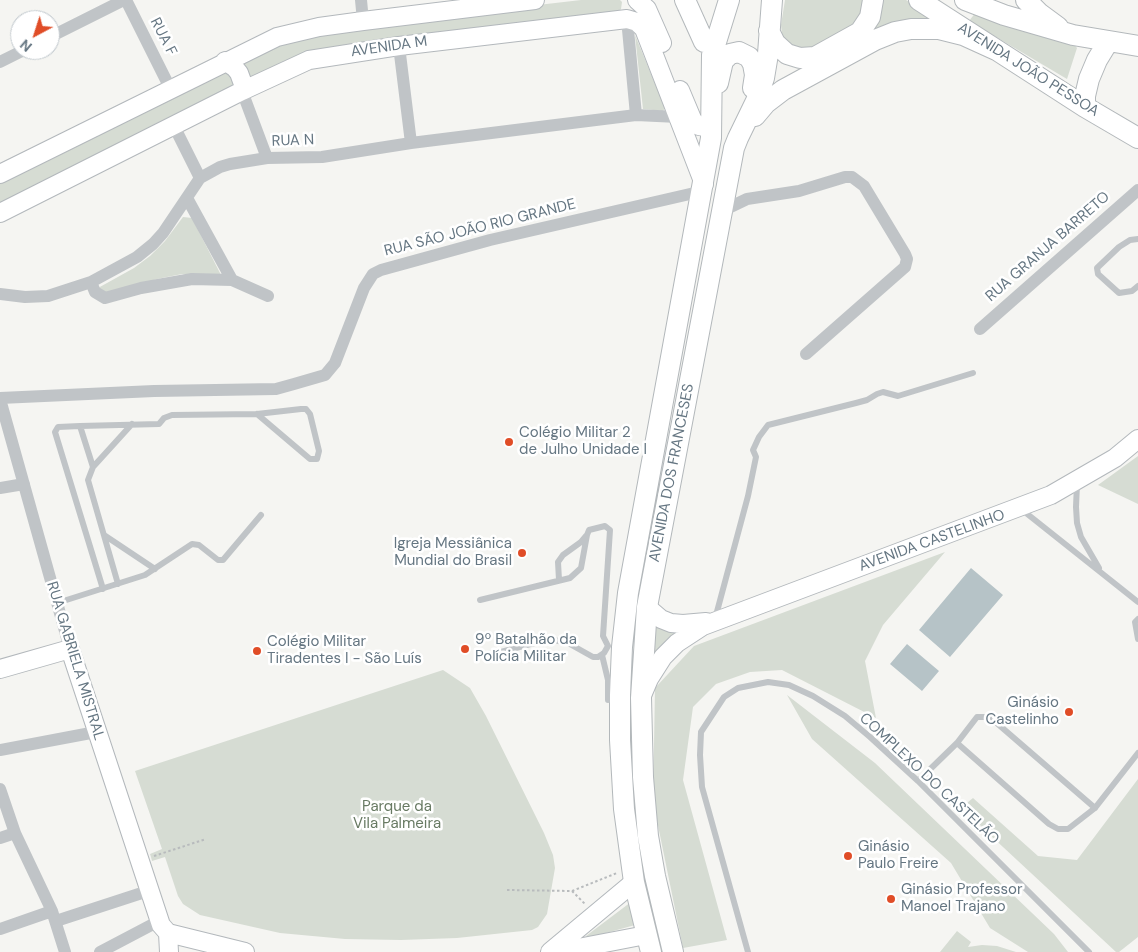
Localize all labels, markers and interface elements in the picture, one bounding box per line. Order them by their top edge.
north arrow [10,10,60,60]
street label: RUA F [146,15,180,59]
street label: AVENIDA JOÃO PESSOA [954,19,1102,121]
street label: AVENIDA M [350,33,428,61]
text: N [16,36,36,56]
street label: RUA N [271,131,315,151]
street label: RUA GRANJA BARRETO [982,188,1114,306]
street label: RUA SÃO JOÃO RIO GRANDE [382,195,578,261]
street label: AVENIDA DOS FRANCESES [646,382,698,564]
place label: Colégio Militar 2 de Julho Unidade I [519,424,647,459]
marker: Colégio Militar 2 de Julho Unidade I [503,436,515,448]
street label: AVENIDA CASTELINHO [857,506,1007,576]
place label: Igreja Messiânica Mundial do Brasil [394,535,512,570]
marker: Igreja Messiânica Mundial do Brasil [516,547,528,559]
street label: RUA GABRIELA MISTRAL [42,579,108,743]
place label: 9º Batalhão da Polícia Militar [475,631,577,666]
place label: Colégio Militar Tiradentes I - São Luís [267,633,422,668]
marker: 9º Batalhão da Polícia Militar [459,643,471,655]
marker: Colégio Militar Tiradentes I - São Luís [251,645,263,657]
place label: Ginásio Castelinho [986,694,1059,729]
marker: Ginásio Castelinho [1063,706,1075,718]
street label: COMPLEXO DO CASTELÃO [855,709,1003,849]
park label: Parque da Vila Palmeira [353,798,441,833]
place label: Ginásio Paulo Freire [858,838,939,873]
marker: Ginásio Paulo Freire [842,850,854,862]
place label: Ginásio Professor Manoel Trajano [901,881,1022,916]
marker: Ginásio Professor Manoel Trajano [885,893,897,905]

